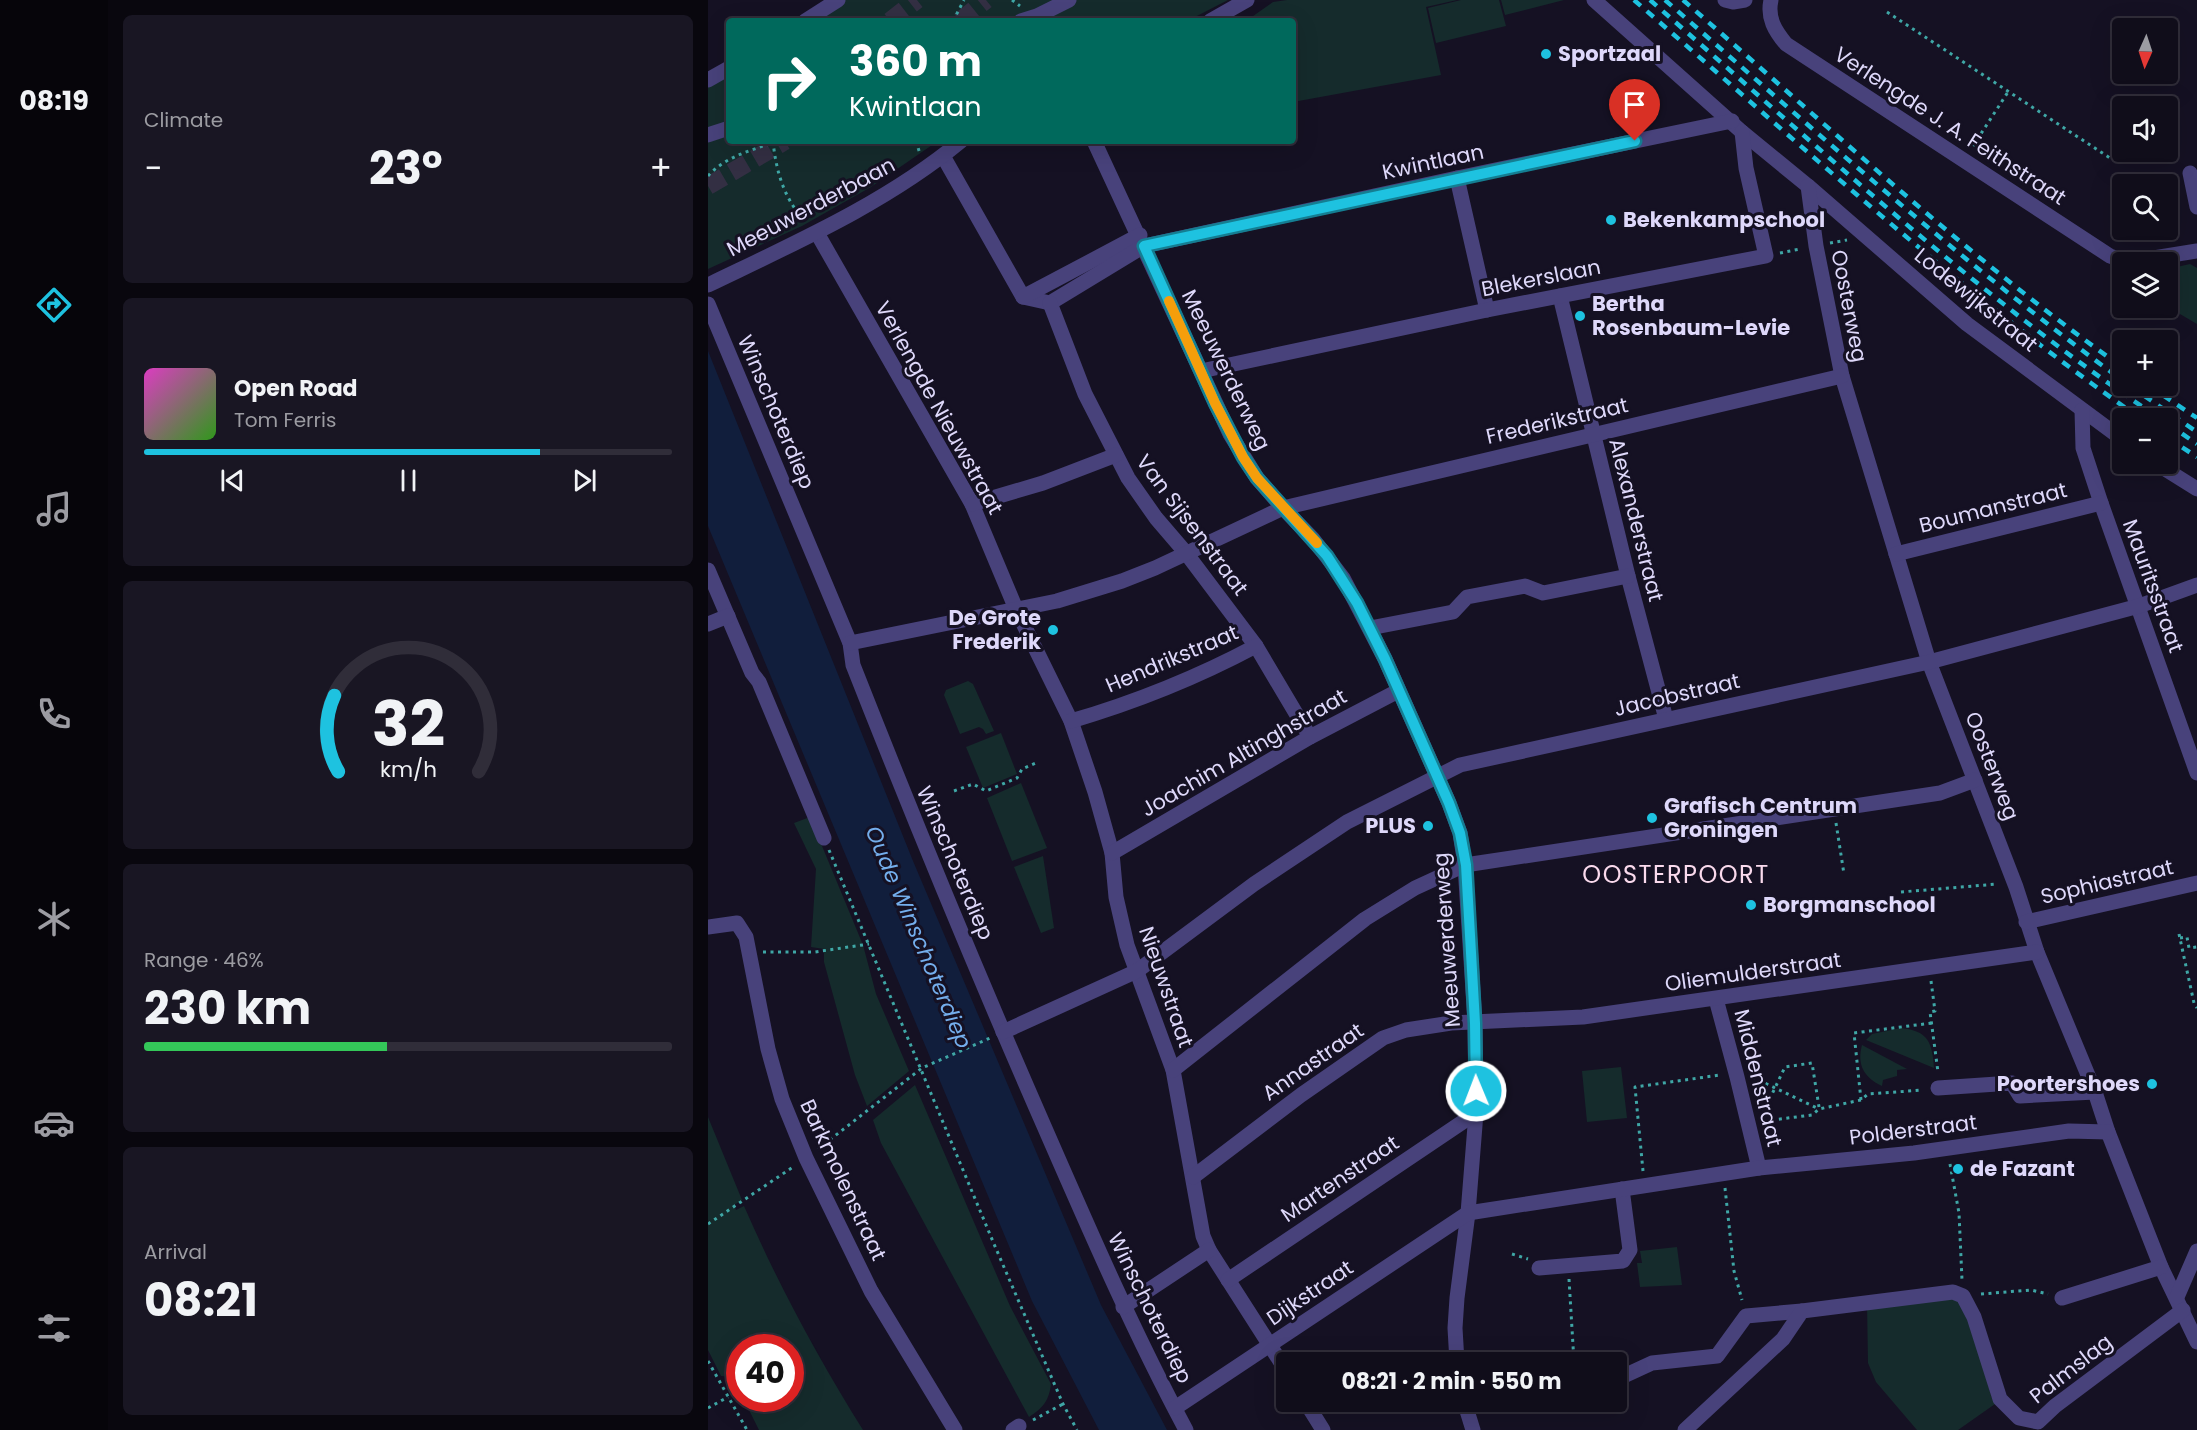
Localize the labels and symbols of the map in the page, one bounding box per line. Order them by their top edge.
north arrow [2112,18,2178,84]
place label: Sportzaal [1558,39,1661,68]
street label: Verlengde J. A. Feithstraat [1829,40,2072,212]
marker: Sportzaal [1539,47,1553,61]
pin [1609,79,1660,141]
street label: Kwintlaan [1379,137,1486,186]
street label: Meeuwerderbaan [722,150,900,263]
place label: Bekenkampschool [1623,205,1825,234]
marker: Bekenkampschool [1604,213,1618,227]
street label: Lodewijkstraat [1909,241,2044,358]
street label: Oosterweg [1824,247,1875,365]
street label: Blekerslaan [1479,252,1603,303]
street label: Meeuwerderweg [1175,285,1278,455]
place label: Bertha Rosenbaum-Levie [1592,289,1790,342]
street label: Verlengde Nieuwstraat [869,296,1010,520]
marker: Bertha Rosenbaum-Levie [1573,309,1587,323]
street label: Winschoterdiep [731,330,822,493]
street label: Frederikstraat [1483,390,1631,451]
street label: Alexanderstraat [1602,435,1671,605]
street label: Van Sijsenstraat [1130,448,1255,601]
street label: Boumanstraat [1916,475,2070,540]
street label: Mauritsstraat [2116,515,2191,656]
place label: De Grote Frederik [949,603,1041,656]
street label: Hendrikstraat [1101,618,1243,700]
marker: De Grote Frederik [1046,623,1060,637]
street label: Jacobstraat [1611,666,1743,723]
street label: Joachim Altinghstraat [1136,682,1352,823]
street label: Oosterweg [1959,707,2026,824]
street label: Winschoterdiep [910,781,1001,944]
place label: Grafisch Centrum Groningen [1664,791,1857,844]
place label: PLUS [1365,811,1416,840]
marker: Grafisch Centrum Groningen [1645,811,1659,825]
marker: PLUS [1421,819,1435,833]
water label: Oude Winschoterdiep [858,821,980,1053]
street label: Meeuwerderweg [1426,852,1467,1028]
street label: Sophiastraat [2038,852,2176,911]
district label: OOSTERPOORT [1582,858,1770,891]
place label: Borgmanschool [1763,890,1936,919]
marker: Borgmanschool [1744,898,1758,912]
street label: Nieuwstraat [1132,923,1201,1051]
street label: Oliemulderstraat [1663,945,1843,998]
street label: Middenstraat [1727,1006,1790,1150]
street label: Annastraat [1256,1016,1369,1107]
position arrow [1444,1059,1508,1123]
place label: Poortershoes [1997,1069,2140,1098]
marker: Poortershoes [2145,1077,2159,1091]
street label: Barkmolenstraat [793,1094,894,1265]
street label: Polderstraat [1848,1107,1978,1152]
street label: Martenstraat [1275,1128,1404,1229]
place label: de Fazant [1970,1154,2075,1183]
marker: de Fazant [1951,1162,1965,1176]
street label: Winschoterdiep [1101,1227,1200,1388]
street label: Dijkstraat [1261,1253,1359,1332]
street label: Palmslag [2023,1327,2118,1410]
speed limit sign: 40 [726,1334,804,1412]

